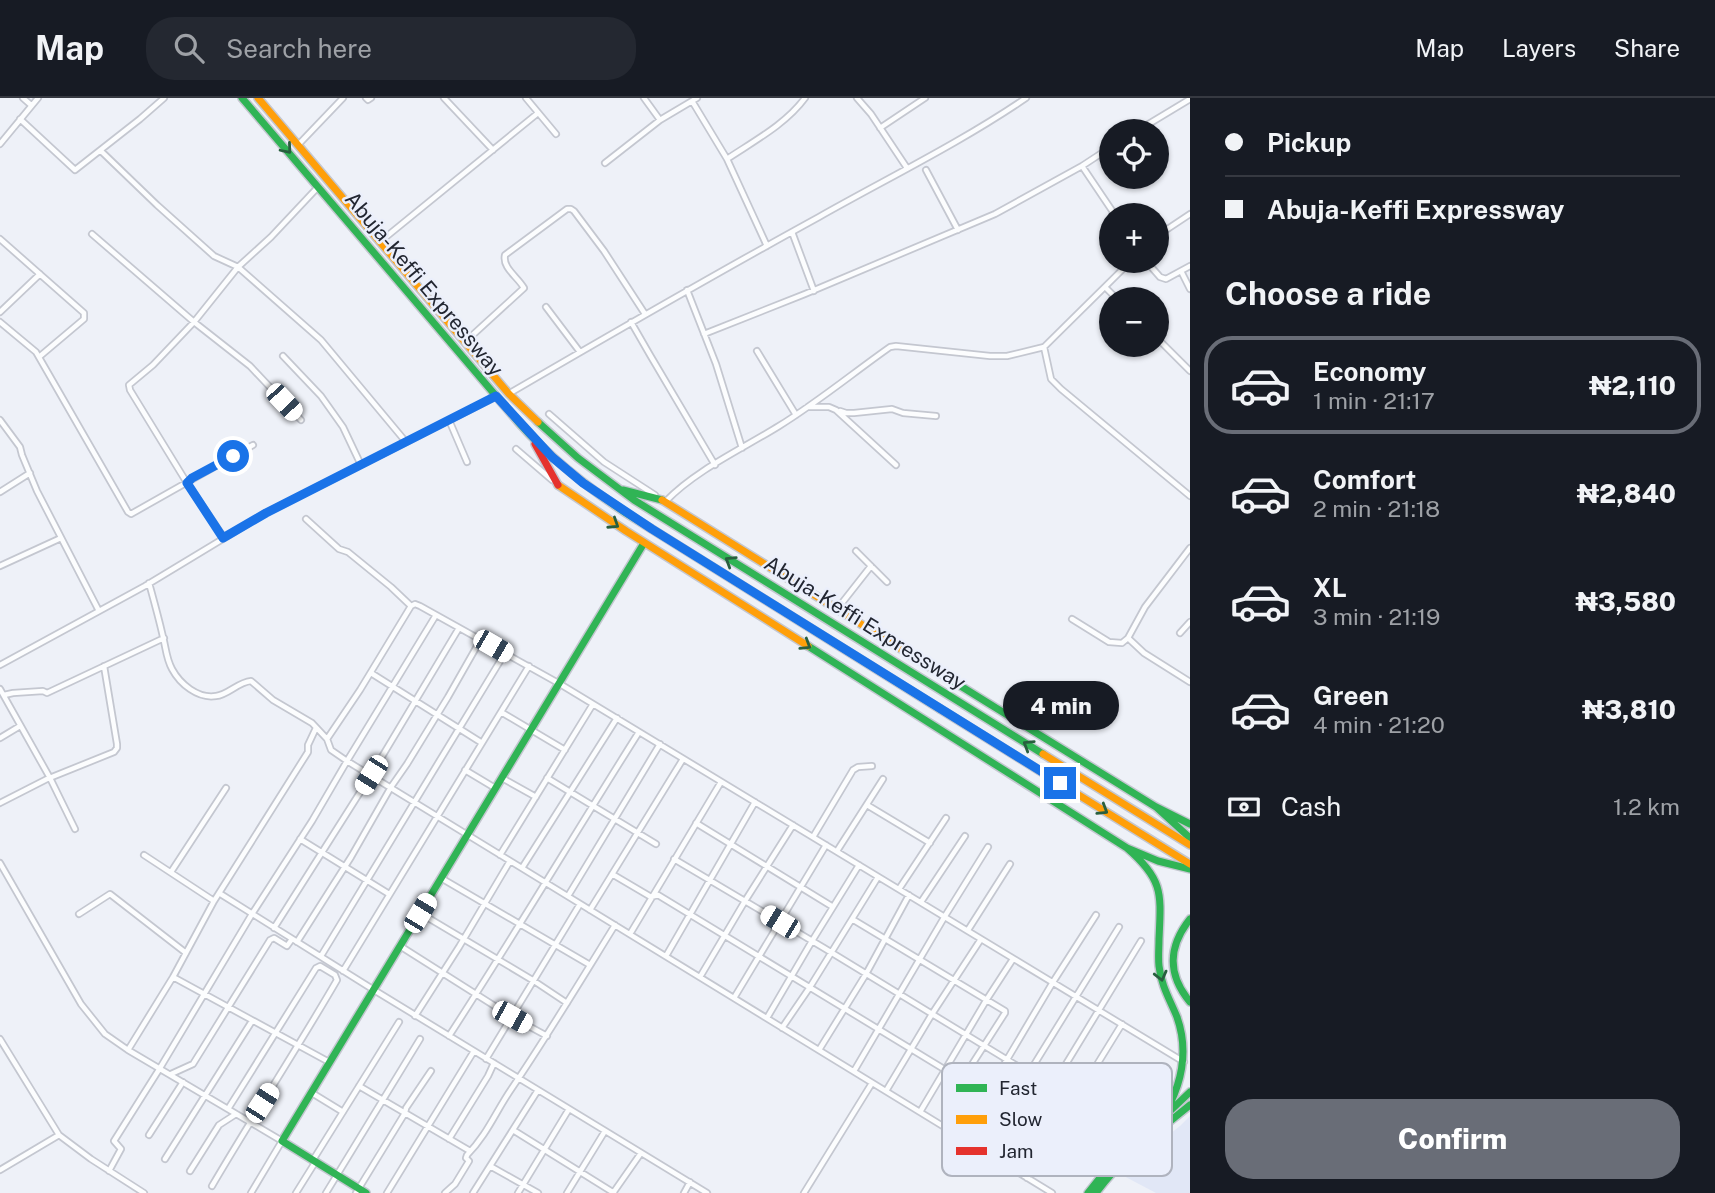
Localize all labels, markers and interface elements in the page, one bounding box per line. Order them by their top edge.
search box [146,17,636,80]
text: Map [35,29,104,67]
icon: search [170,29,208,67]
text: Search here [226,33,372,64]
text: Map [1415,34,1464,62]
text: Layers [1502,34,1576,62]
text: Share [1614,34,1680,62]
map controls [1099,119,1169,357]
button: locate [1099,119,1169,189]
text: Pickup [1267,127,1351,158]
one-way arrow [279,141,291,154]
street label: Abuja-Keffi Expressway [340,186,509,381]
text: Abuja-Keffi Expressway [1267,194,1564,225]
button: + [1099,203,1169,273]
text: Choose a ride [1225,275,1431,312]
button: − [1099,287,1169,357]
icon: car [1229,354,1292,417]
text: Economy [1313,356,1426,387]
text: ₦2,110 [1589,370,1676,401]
car [262,379,307,425]
text: 1 min · 21:17 [1313,387,1435,414]
route start [217,440,249,472]
icon: car [1229,462,1292,525]
text: Comfort [1313,464,1416,495]
text: ₦2,840 [1577,478,1676,509]
text: 2 min · 21:18 [1313,495,1440,522]
one-way arrow [606,515,619,528]
street label: Abuja-Keffi Expressway [760,550,971,695]
one-way arrow [725,556,738,569]
icon: car [1229,570,1292,633]
text: XL [1313,572,1347,603]
text: ₦3,580 [1575,586,1676,617]
text: 3 min · 21:19 [1313,603,1440,630]
car [470,626,517,666]
one-way arrow [798,637,811,650]
icon: car [1229,678,1292,741]
text: Green [1313,680,1389,711]
callout: 4 min [1002,682,1118,730]
text: 4 min [1030,692,1092,719]
text: ₦3,810 [1582,694,1676,725]
text: 4 min · 21:20 [1313,711,1445,738]
one-way arrow [1022,740,1035,753]
car [351,752,392,798]
route end [1044,767,1076,799]
icon: cash [1225,788,1263,826]
text: Cash [1281,791,1341,822]
text: 1.2 km [1613,793,1680,820]
one-way arrow [1095,802,1108,815]
car [401,890,440,936]
car [757,902,804,942]
one-way arrow [1153,970,1167,982]
car [489,998,536,1036]
legend [942,1063,1172,1176]
text: Fast [999,1077,1037,1099]
car [242,1080,283,1126]
button: Confirm [1225,1099,1680,1179]
text: Slow [999,1108,1043,1130]
text: Jam [999,1140,1033,1162]

